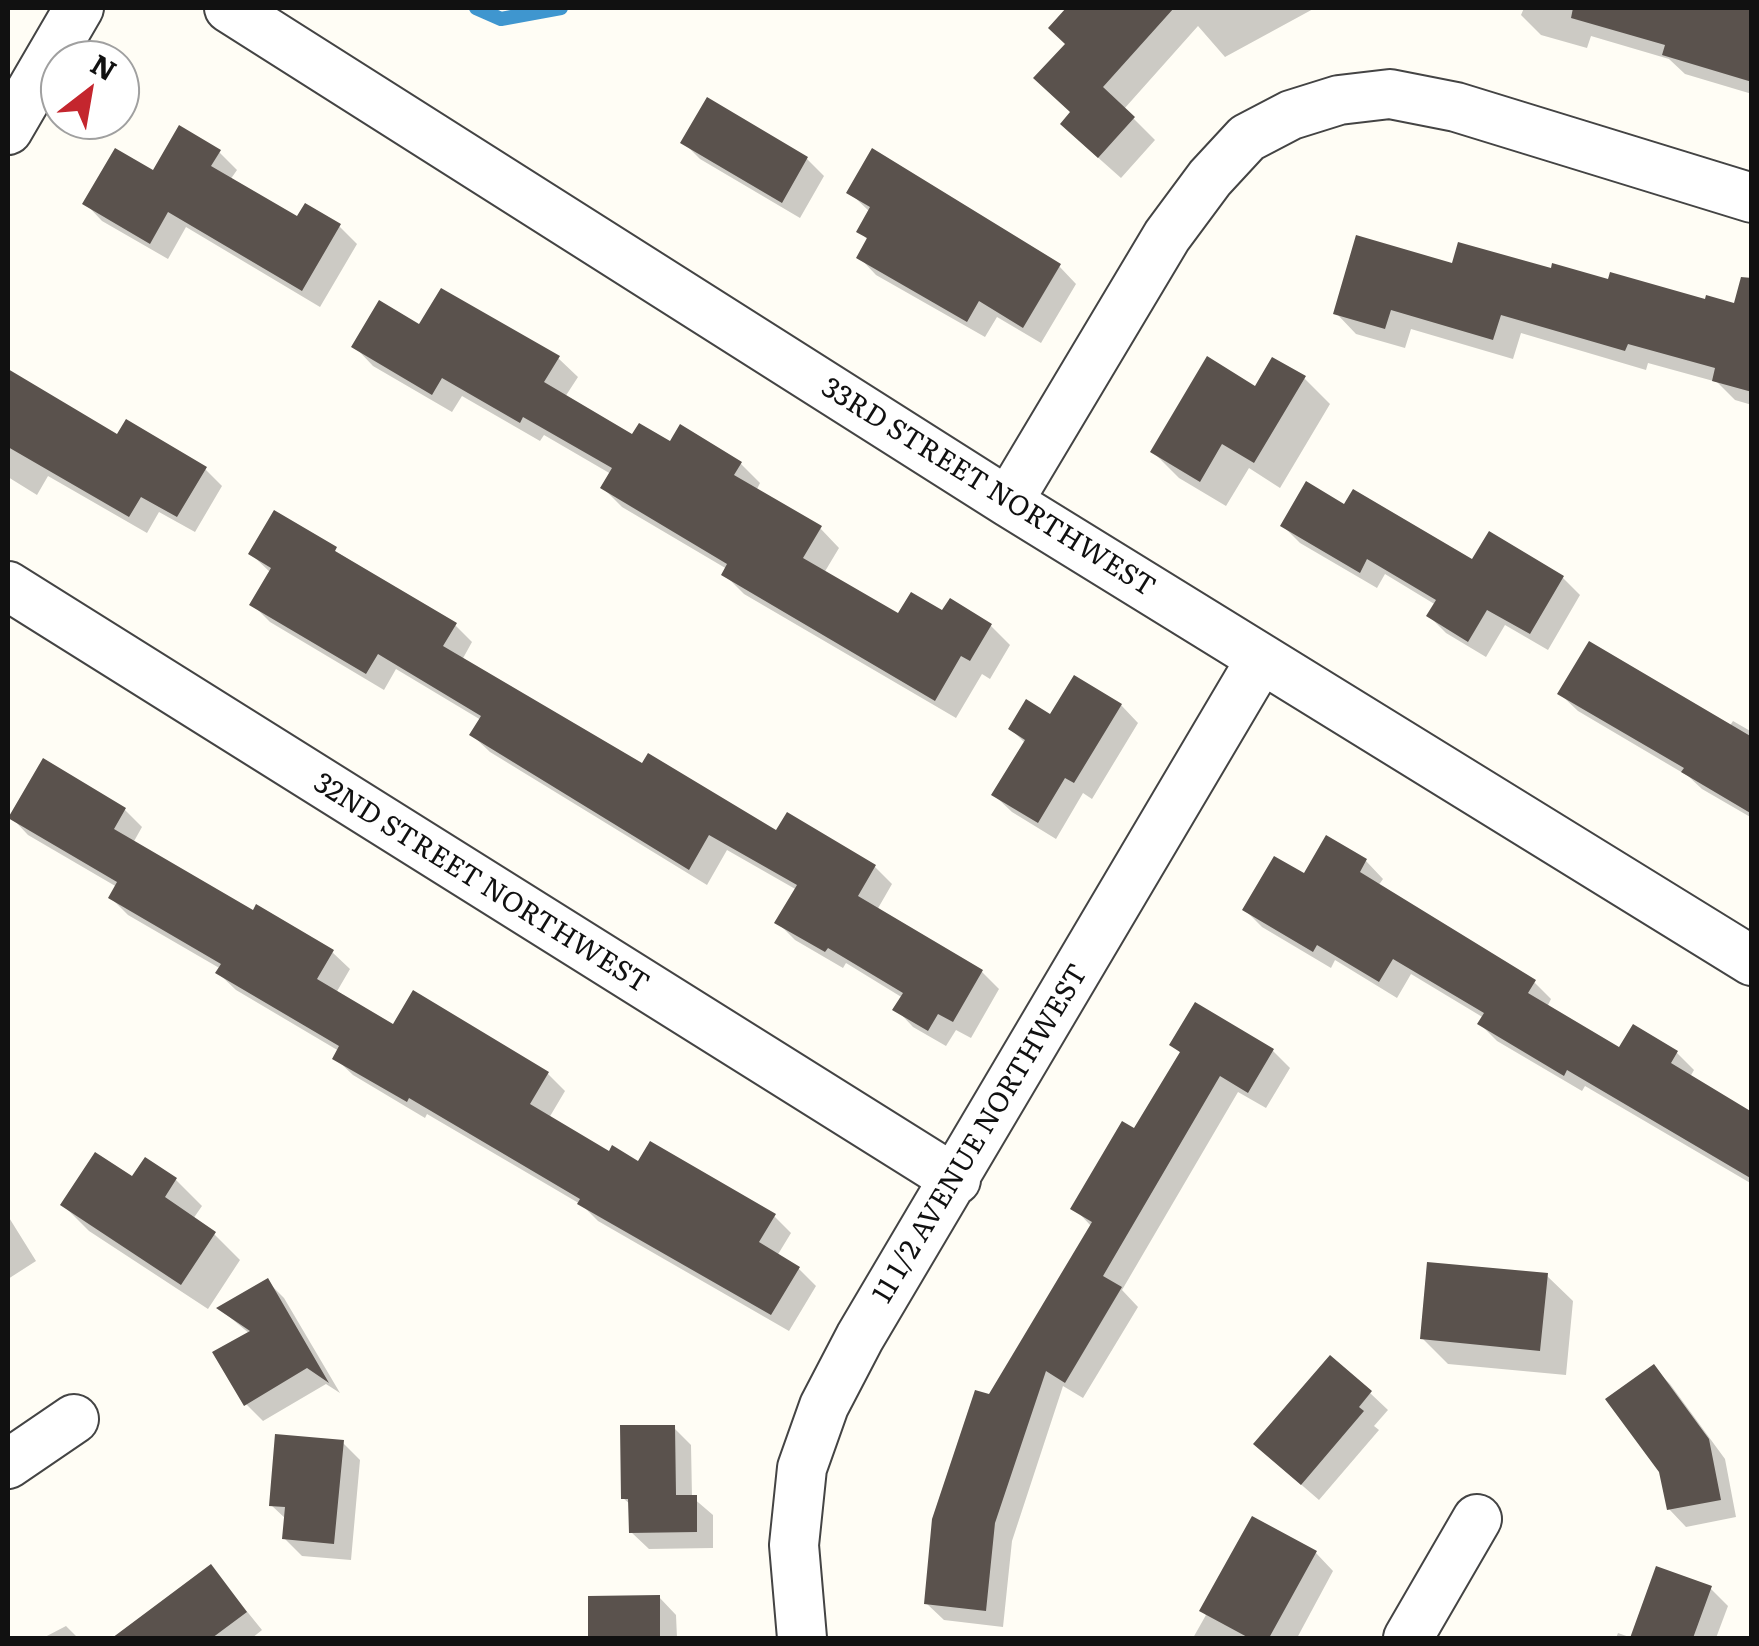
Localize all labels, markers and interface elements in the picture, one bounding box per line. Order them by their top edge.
north arrow [40,40,140,140]
text: N [84,42,125,90]
street label: 33RD STREET NORTHWEST [815,371,1161,605]
street label: 32ND STREET NORTHWEST [307,767,655,1001]
street label: 11 1/2 AVENUE NORTHWEST [866,959,1096,1309]

